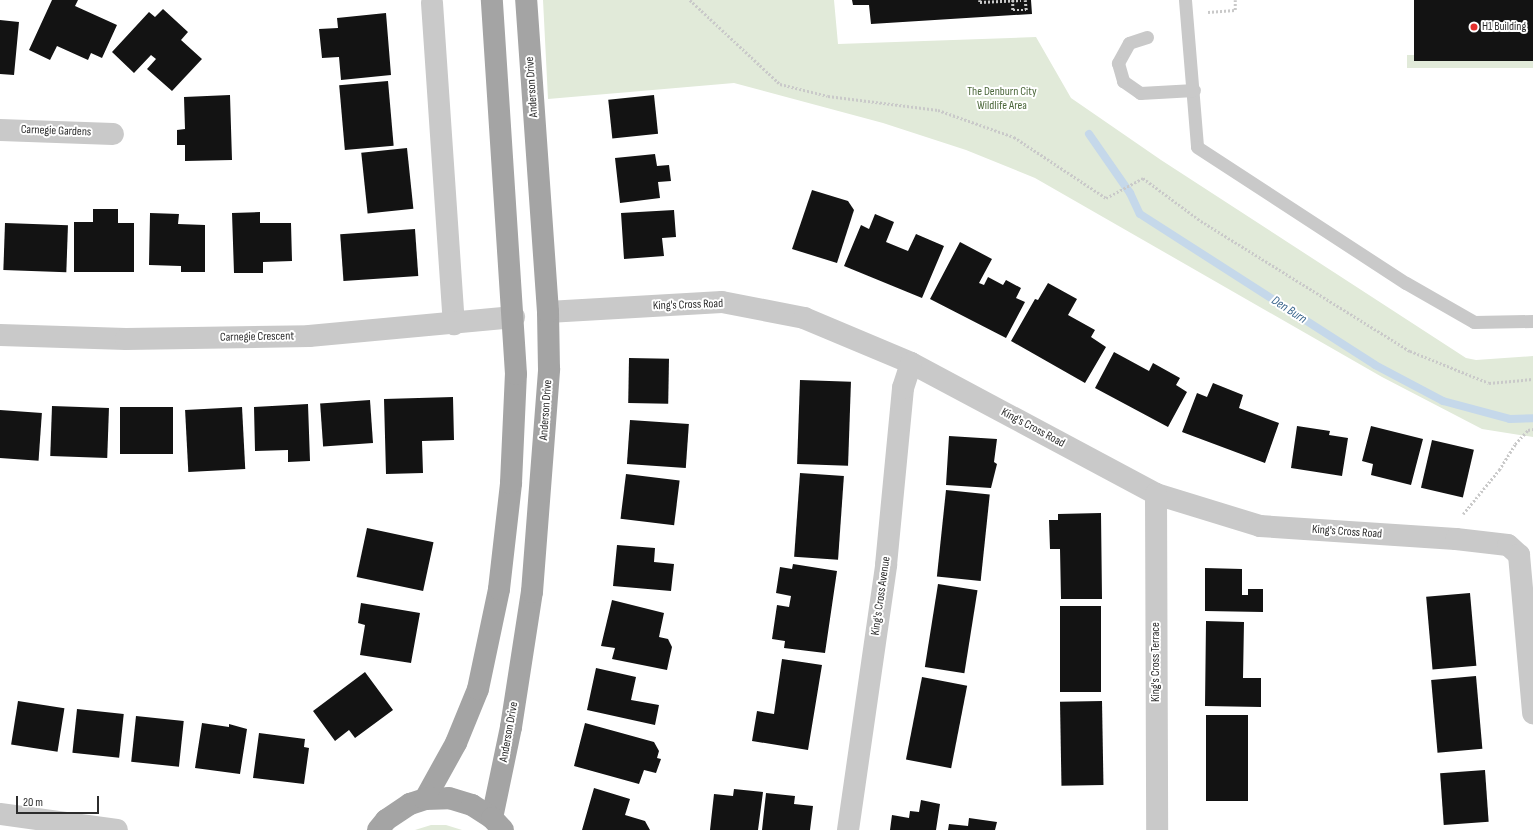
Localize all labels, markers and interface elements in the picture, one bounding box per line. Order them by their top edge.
place label: H1 Building [1482,20,1526,34]
marker: H1 Building [1469,22,1479,32]
street label: Anderson Drive [523,56,541,118]
park label: The Denburn City Wildlife Area [967,85,1037,113]
street label: Carnegie Gardens [21,123,91,139]
water label: Den Burn [1268,293,1310,327]
street label: King's Cross Road [653,297,723,313]
street label: Carnegie Crescent [220,329,294,345]
street label: Anderson Drive [537,379,555,441]
street label: King's Cross Road [999,405,1067,451]
street label: King's Cross Road [1312,522,1382,542]
street label: King's Cross Avenue [868,556,894,636]
street label: King's Cross Terrace [1149,622,1163,702]
street label: Anderson Drive [497,701,521,763]
scale bar [18,788,101,814]
text: 20 m [23,795,43,810]

